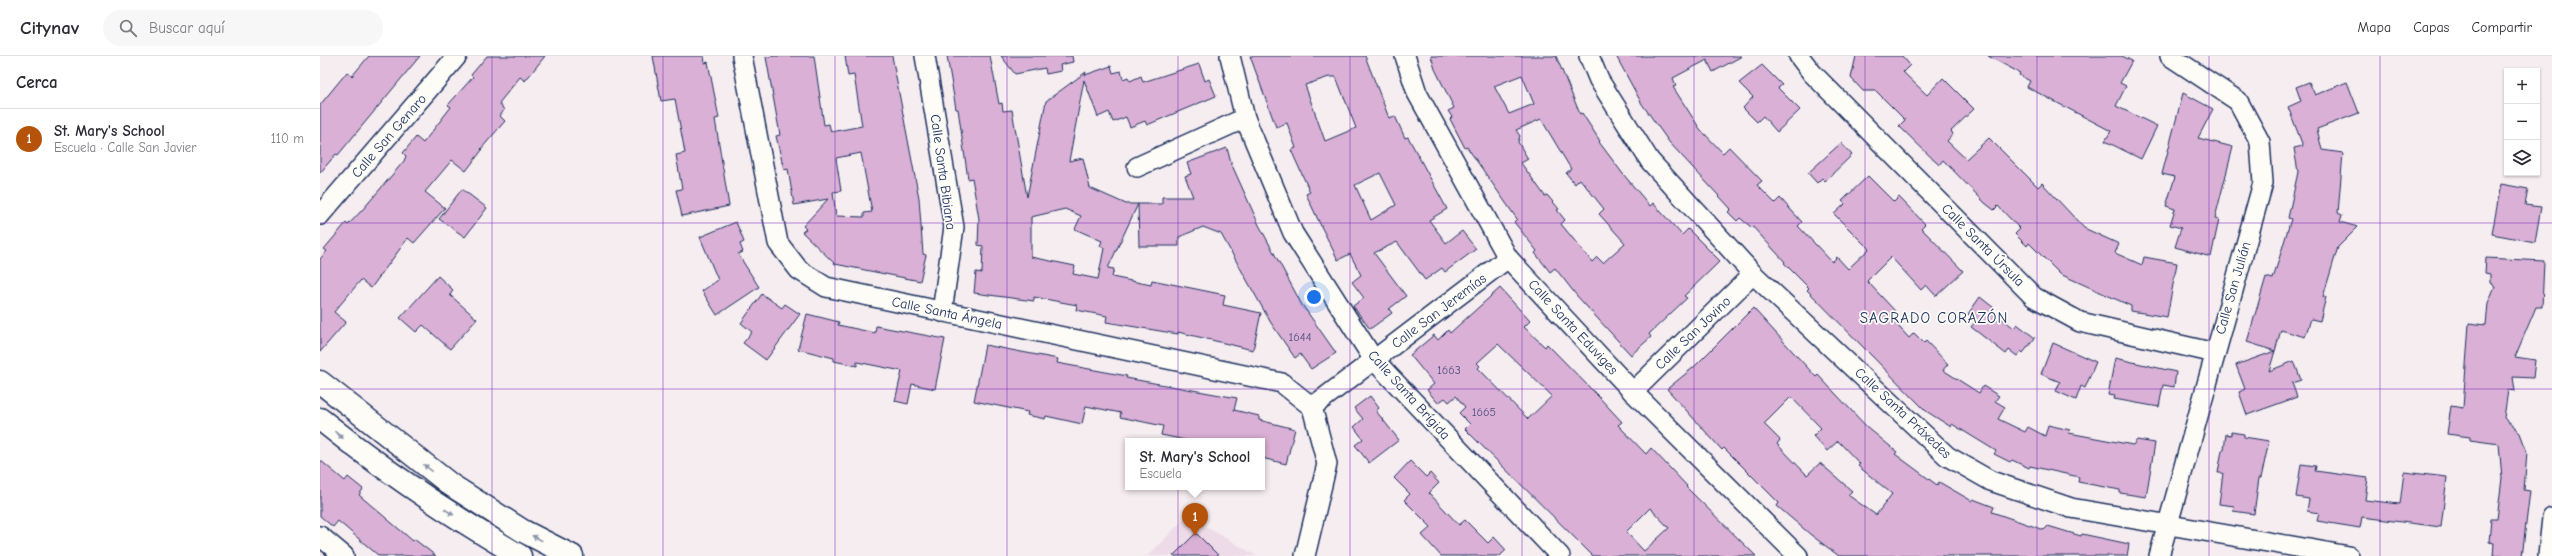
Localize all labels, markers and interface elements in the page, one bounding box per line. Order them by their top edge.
search box [103,10,383,46]
text: Citynav [20,17,79,39]
icon: search [117,17,139,39]
text: Buscar aquí [149,19,225,37]
text: Mapa [2358,19,2391,36]
text: Capas [2413,19,2449,36]
text: Compartir [2471,19,2532,36]
map controls [2504,68,2540,176]
button: + [2504,68,2540,104]
text: Cerca [16,73,58,92]
street label: Calle San Genaro [348,91,430,181]
button: − [2504,104,2540,140]
street label: Calle Santa Bibiana [926,113,960,231]
text: St. Mary's School [54,122,165,140]
text: 1 [26,131,32,146]
text: 110 m [271,131,304,146]
text: Escuela · Calle San Javier [54,140,197,155]
button: layers [2504,140,2540,176]
street label: Calle Santa Úrsula [1938,200,2028,290]
street label: Calle San Julián [2212,240,2254,336]
street label: Calle San Jeremías [1388,270,1490,352]
street label: Calle Santa Eduviges [1524,276,1622,378]
your location [1304,287,1324,307]
street label: Calle Santa Ángela [890,293,1004,333]
street label: Calle San Jovino [1652,293,1734,373]
district label: SAGRADO CORAZÓN [1860,308,2008,327]
house number: 1644 [1289,330,1312,344]
street label: Calle Santa Brígida [1364,347,1454,443]
house number: 1663 [1437,363,1461,377]
street label: Calle Santa Práxedes [1851,364,1955,462]
house number: 1665 [1472,405,1496,419]
one-way arrow [334,430,345,439]
popup [1125,438,1265,490]
text: St. Mary's School [1140,448,1250,466]
one-way arrow [423,464,434,472]
text: Escuela [1140,466,1182,481]
pin: 1 [1182,503,1208,536]
one-way arrow [443,508,455,515]
one-way arrow [532,535,543,541]

